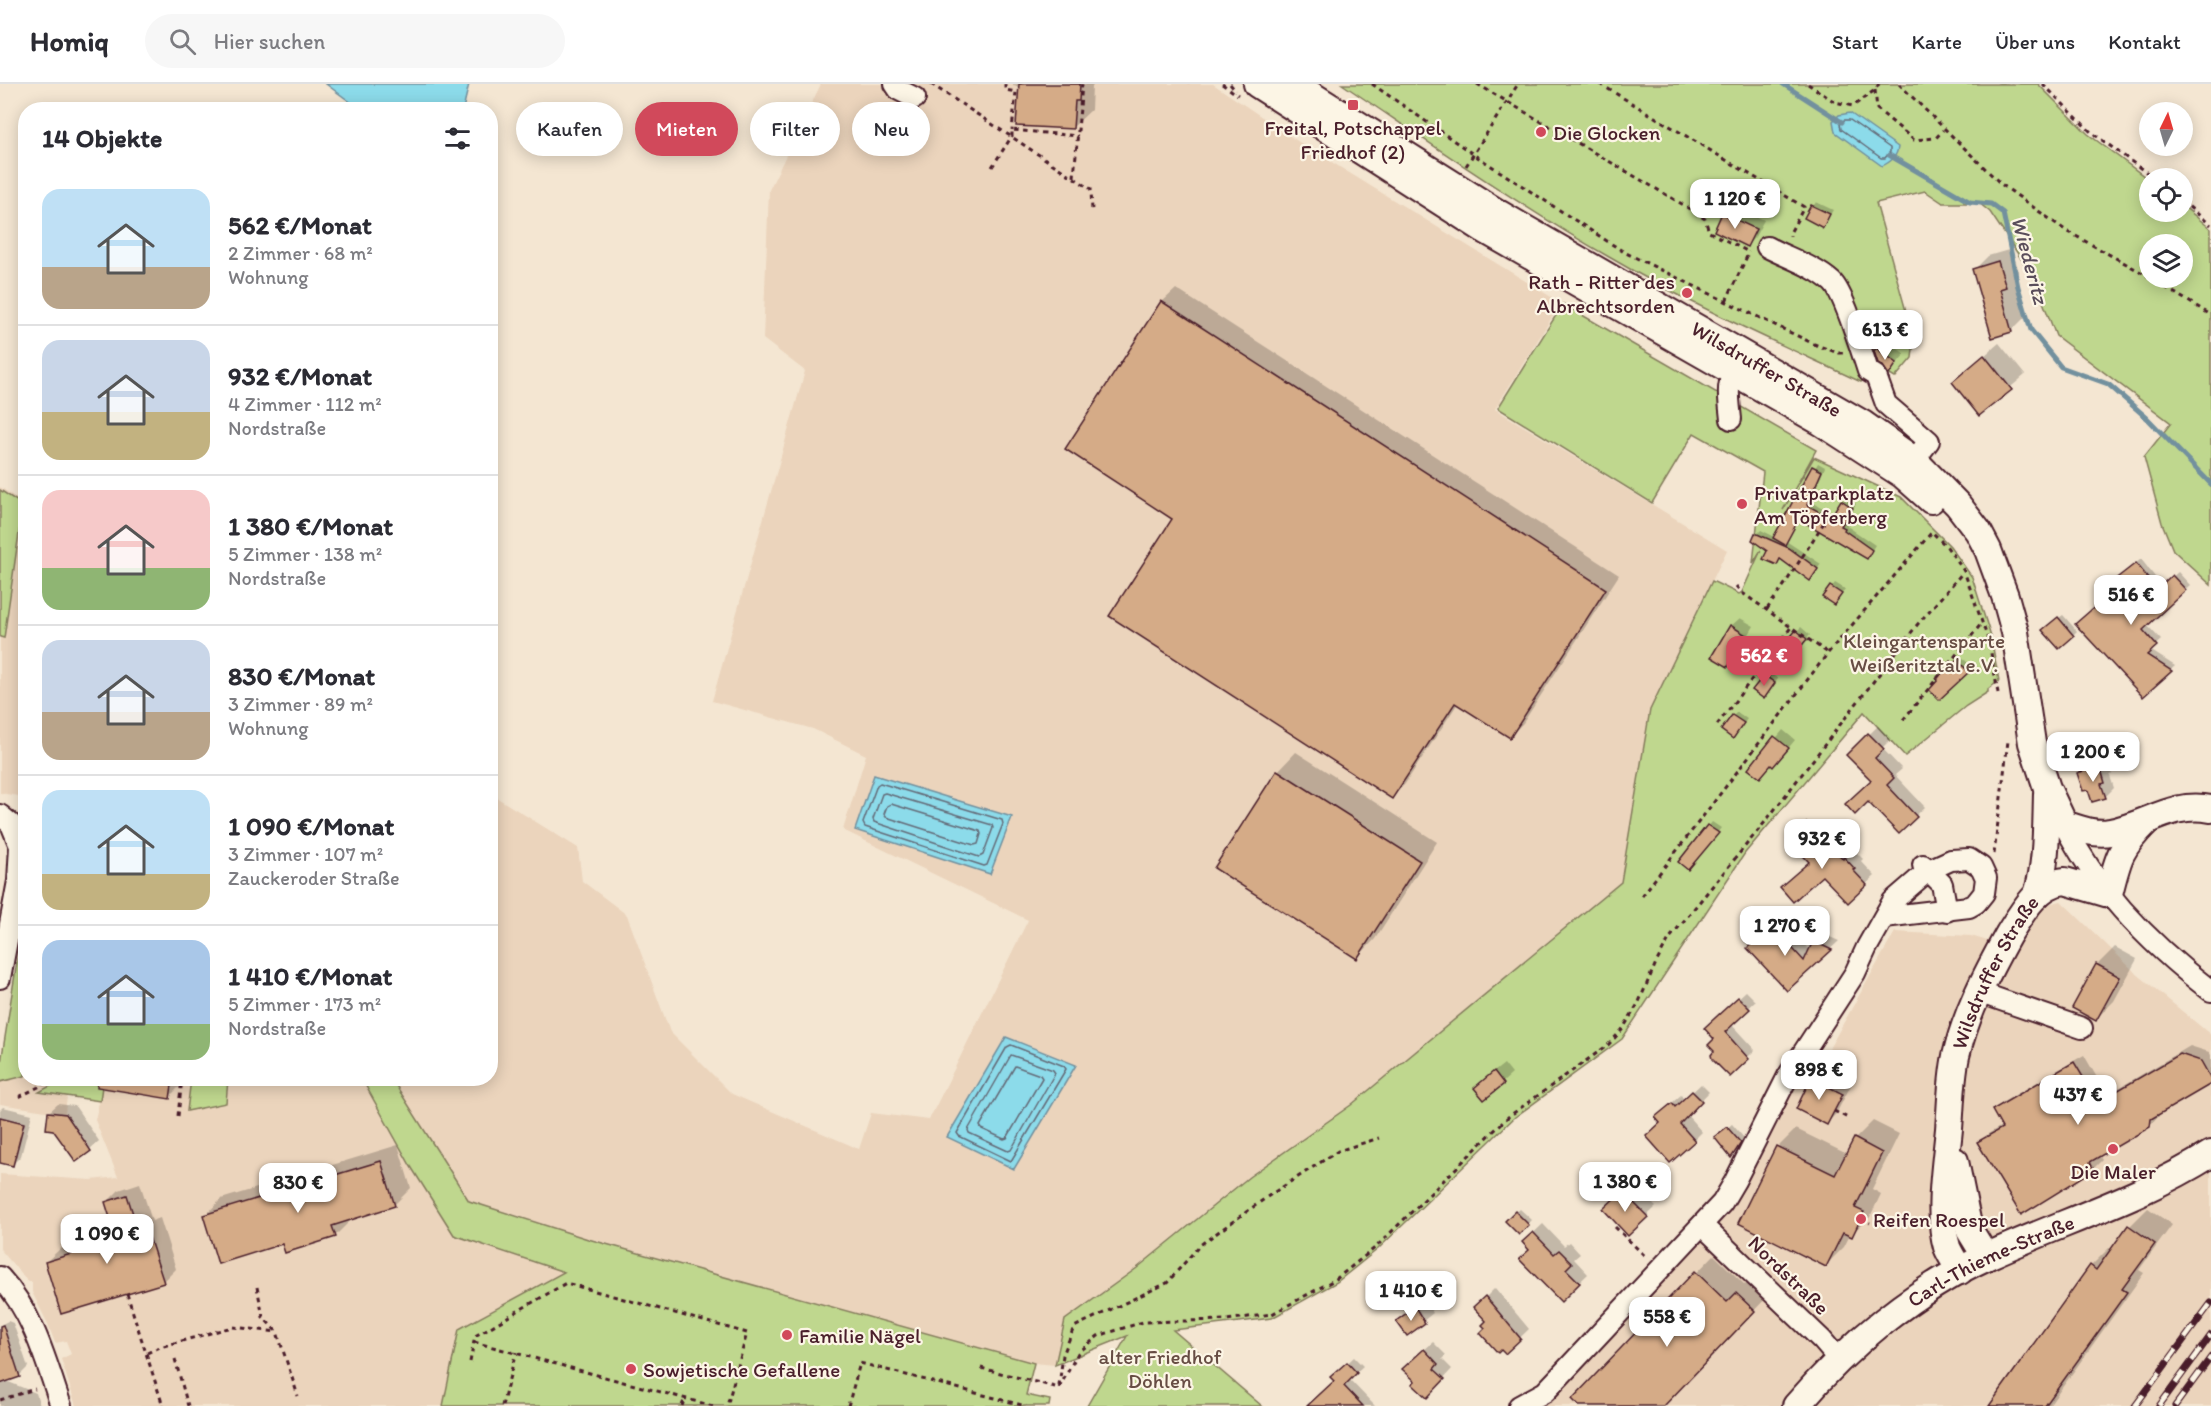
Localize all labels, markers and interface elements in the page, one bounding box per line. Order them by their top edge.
search box [145,14,565,68]
text: Homiq [30,24,109,58]
icon: search [166,25,199,58]
text: Hier suchen [214,28,325,55]
text: Start [1832,29,1878,54]
text: Karte [1911,29,1962,54]
text: Über uns [1995,29,2075,54]
text: Kontakt [2108,29,2181,54]
marker: Freital, Potschappel Friedhof (2) [1346,98,1360,112]
chip: Kaufen [516,102,623,156]
chip: Mieten [635,102,738,156]
chip: Filter [750,102,840,156]
chip: Neu [852,102,930,156]
north arrow [2139,102,2193,156]
map controls [2139,102,2193,288]
place label: Freital, Potschappel Friedhof (2) [1265,115,1442,164]
place label: Die Glocken [1553,120,1661,145]
text: 14 Objekte [42,122,162,154]
icon: filters [441,122,474,155]
marker: Die Glocken [1534,125,1548,139]
button: locate [2139,168,2193,222]
pin: 1 120 € [1680,179,1790,230]
text: 1 120 € [1704,186,1766,210]
text: 562 €/Monat [228,209,372,241]
icon: home [90,213,162,285]
water label: Wiederitz [2005,213,2055,309]
button: layers [2139,234,2193,288]
text: 2 Zimmer · 68 m² [228,241,373,265]
text: Wohnung [228,265,309,289]
place label: Rath - Ritter des Albrechtsorden [1528,269,1675,318]
marker: Rath - Ritter des Albrechtsorden [1680,286,1694,300]
pin: 613 € [1843,310,1927,361]
street label: Wilsdruffer Straße [1687,315,1847,422]
text: 613 € [1862,317,1908,341]
text: 932 €/Monat [228,360,372,392]
icon: home [90,364,162,436]
text: 4 Zimmer · 112 m² [228,392,382,416]
text: Nordstraße [228,416,326,440]
place label: Privatparkplatz Am Töpferberg [1754,480,1894,529]
marker: Privatparkplatz Am Töpferberg [1735,497,1749,511]
text: 1 380 €/Monat [228,510,393,542]
icon: home [90,514,162,586]
text: 5 Zimmer · 138 m² [228,542,382,566]
text: Nordstraße [228,566,326,590]
pin: 516 € [2089,575,2173,626]
text: 516 € [2108,582,2154,606]
park label: Kleingartensparte Weißeritztal e.V. [1843,628,2005,677]
pin: 562 € [1722,636,1806,687]
text: 562 € [1740,643,1788,667]
text: 830 €/Monat [228,660,375,692]
icon: home [90,664,162,736]
text: 3 Zimmer · 89 m² [228,692,373,716]
text: Wohnung [228,716,309,740]
pin: 1 200 € [2038,732,2148,783]
text: 1 200 € [2061,739,2125,763]
text: 1 090 €/Monat [228,810,394,842]
icon: home [90,814,162,886]
pin: 932 € [1780,819,1864,870]
text: 932 € [1798,826,1846,850]
text: 3 Zimmer · 107 m² [228,842,383,866]
text: Zauckeroder Straße [228,866,400,890]
street label: Wilsdruffer Straße [1946,890,2043,1052]
pin: 1 270 € [1730,906,1840,957]
text: 1 270 € [1754,913,1816,937]
text: 1 410 €/Monat [228,960,392,992]
icon: home [90,964,162,1036]
text: 5 Zimmer · 173 m² [228,992,381,1016]
text: Nordstraße [228,1016,326,1040]
pin: 898 € [1777,1050,1861,1101]
text: 898 € [1795,1057,1843,1081]
pin: 437 € [2036,1075,2120,1126]
text: 437 € [2054,1082,2102,1106]
marker: Die Maler [2106,1142,2120,1156]
place label: Die Maler [2070,1159,2156,1184]
pin: 1 380 € [1570,1162,1680,1213]
pin: 830 € [256,1163,340,1214]
text: 1 380 € [1593,1169,1657,1193]
text: 830 € [273,1170,323,1194]
place label: Reifen Roespel [1873,1207,2005,1232]
street label: Carl-Thieme-Straße [1902,1209,2078,1312]
marker: Reifen Roespel [1854,1212,1868,1226]
pin: 1 090 € [52,1214,162,1265]
text: 1 090 € [75,1221,139,1245]
street label: Nordstraße [1743,1230,1835,1320]
pin: 1 410 € [1356,1271,1466,1322]
text: 1 410 € [1379,1278,1443,1302]
pin: 558 € [1625,1297,1709,1348]
text: 558 € [1643,1304,1691,1328]
place label: Familie Nägel [799,1323,921,1348]
marker: Familie Nägel [780,1328,794,1342]
park label: alter Friedhof Döhlen [1098,1344,1222,1393]
place label: Sowjetische Gefallene [643,1357,840,1382]
marker: Sowjetische Gefallene [624,1362,638,1376]

